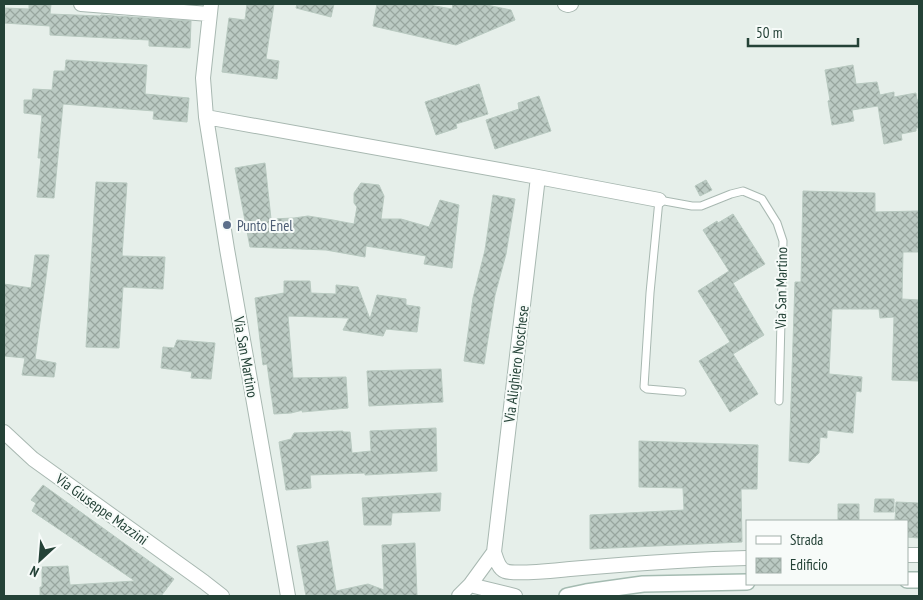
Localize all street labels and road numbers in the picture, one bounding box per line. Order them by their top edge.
street label: Via San Martino [771,247,791,330]
street label: Via Alighiero Noschese [499,304,533,425]
street label: Via San Martino [229,314,262,399]
street label: Via Giuseppe Mazzini [51,468,152,549]

